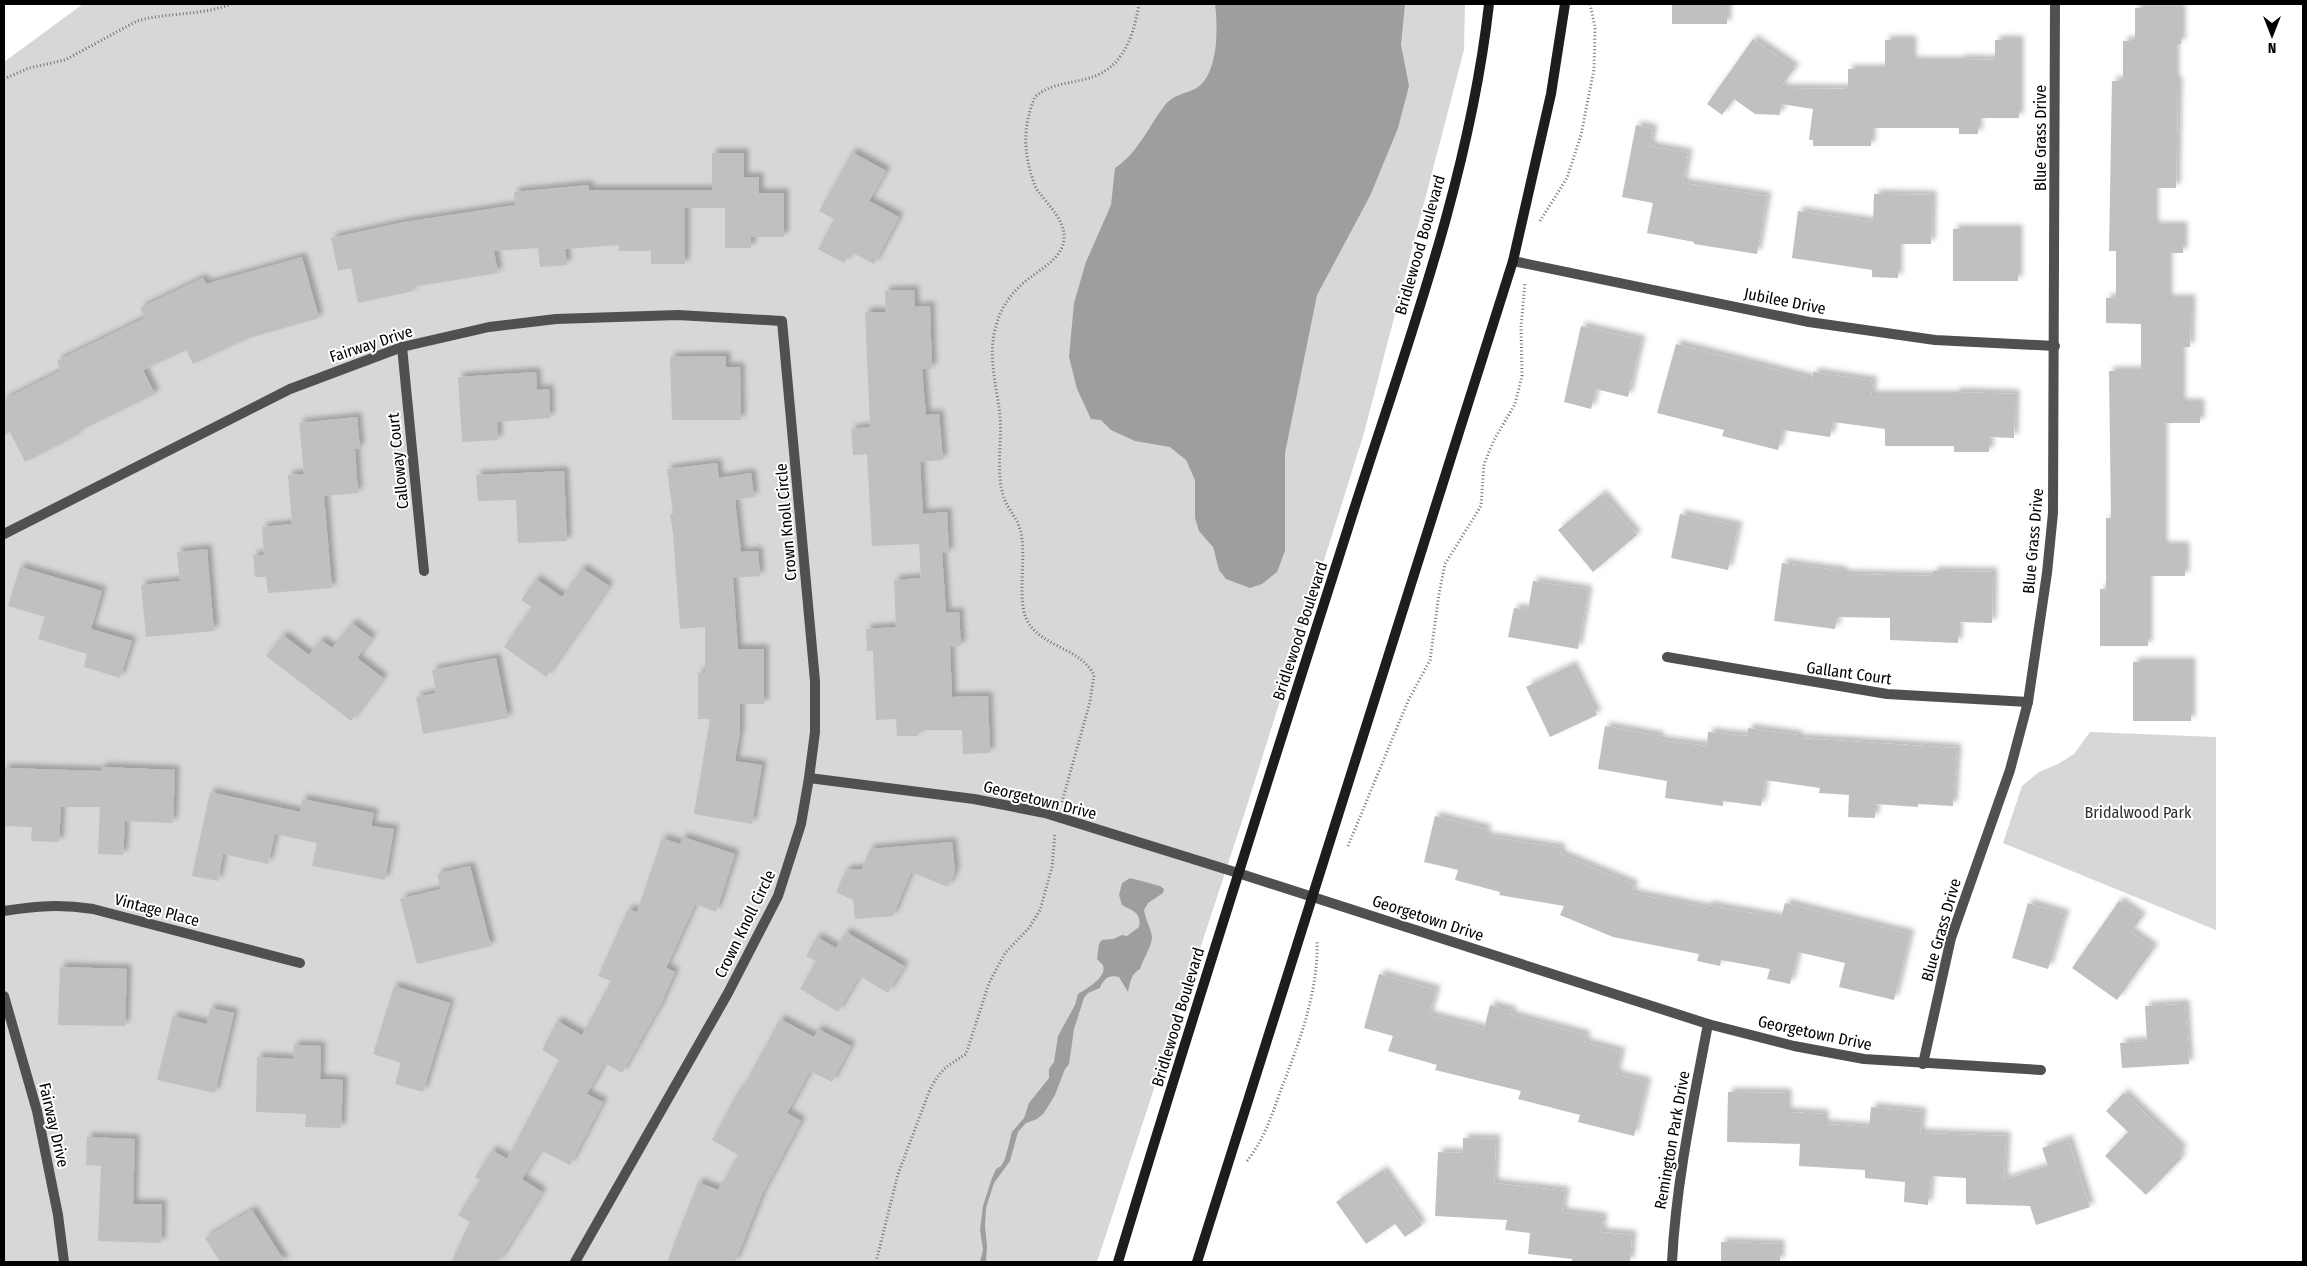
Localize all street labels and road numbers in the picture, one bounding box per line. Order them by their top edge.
street label: Blue Grass Drive [2031,85,2050,191]
street label: Bridlewood Boulevard [1391,173,1449,317]
street label: Jubilee Drive [1743,284,1828,318]
street label: Fairway Drive [327,322,415,366]
street label: Calloway Court [383,411,412,510]
street label: Crown Knoll Circle [771,462,801,582]
street label: Blue Grass Drive [2019,487,2047,595]
street label: Bridlewood Boulevard [1269,559,1331,703]
street label: Gallant Court [1805,658,1894,688]
street label: Georgetown Drive [981,777,1099,823]
street label: Crown Knoll Circle [711,867,779,981]
street label: Blue Grass Drive [1917,876,1965,984]
street label: Vintage Place [113,890,202,930]
street label: Georgetown Drive [1370,891,1486,945]
street label: Bridlewood Boulevard [1148,945,1208,1089]
street label: Georgetown Drive [1756,1012,1874,1054]
street label: Remington Park Drive [1650,1069,1694,1211]
street label: Fairway Drive [35,1081,73,1169]

